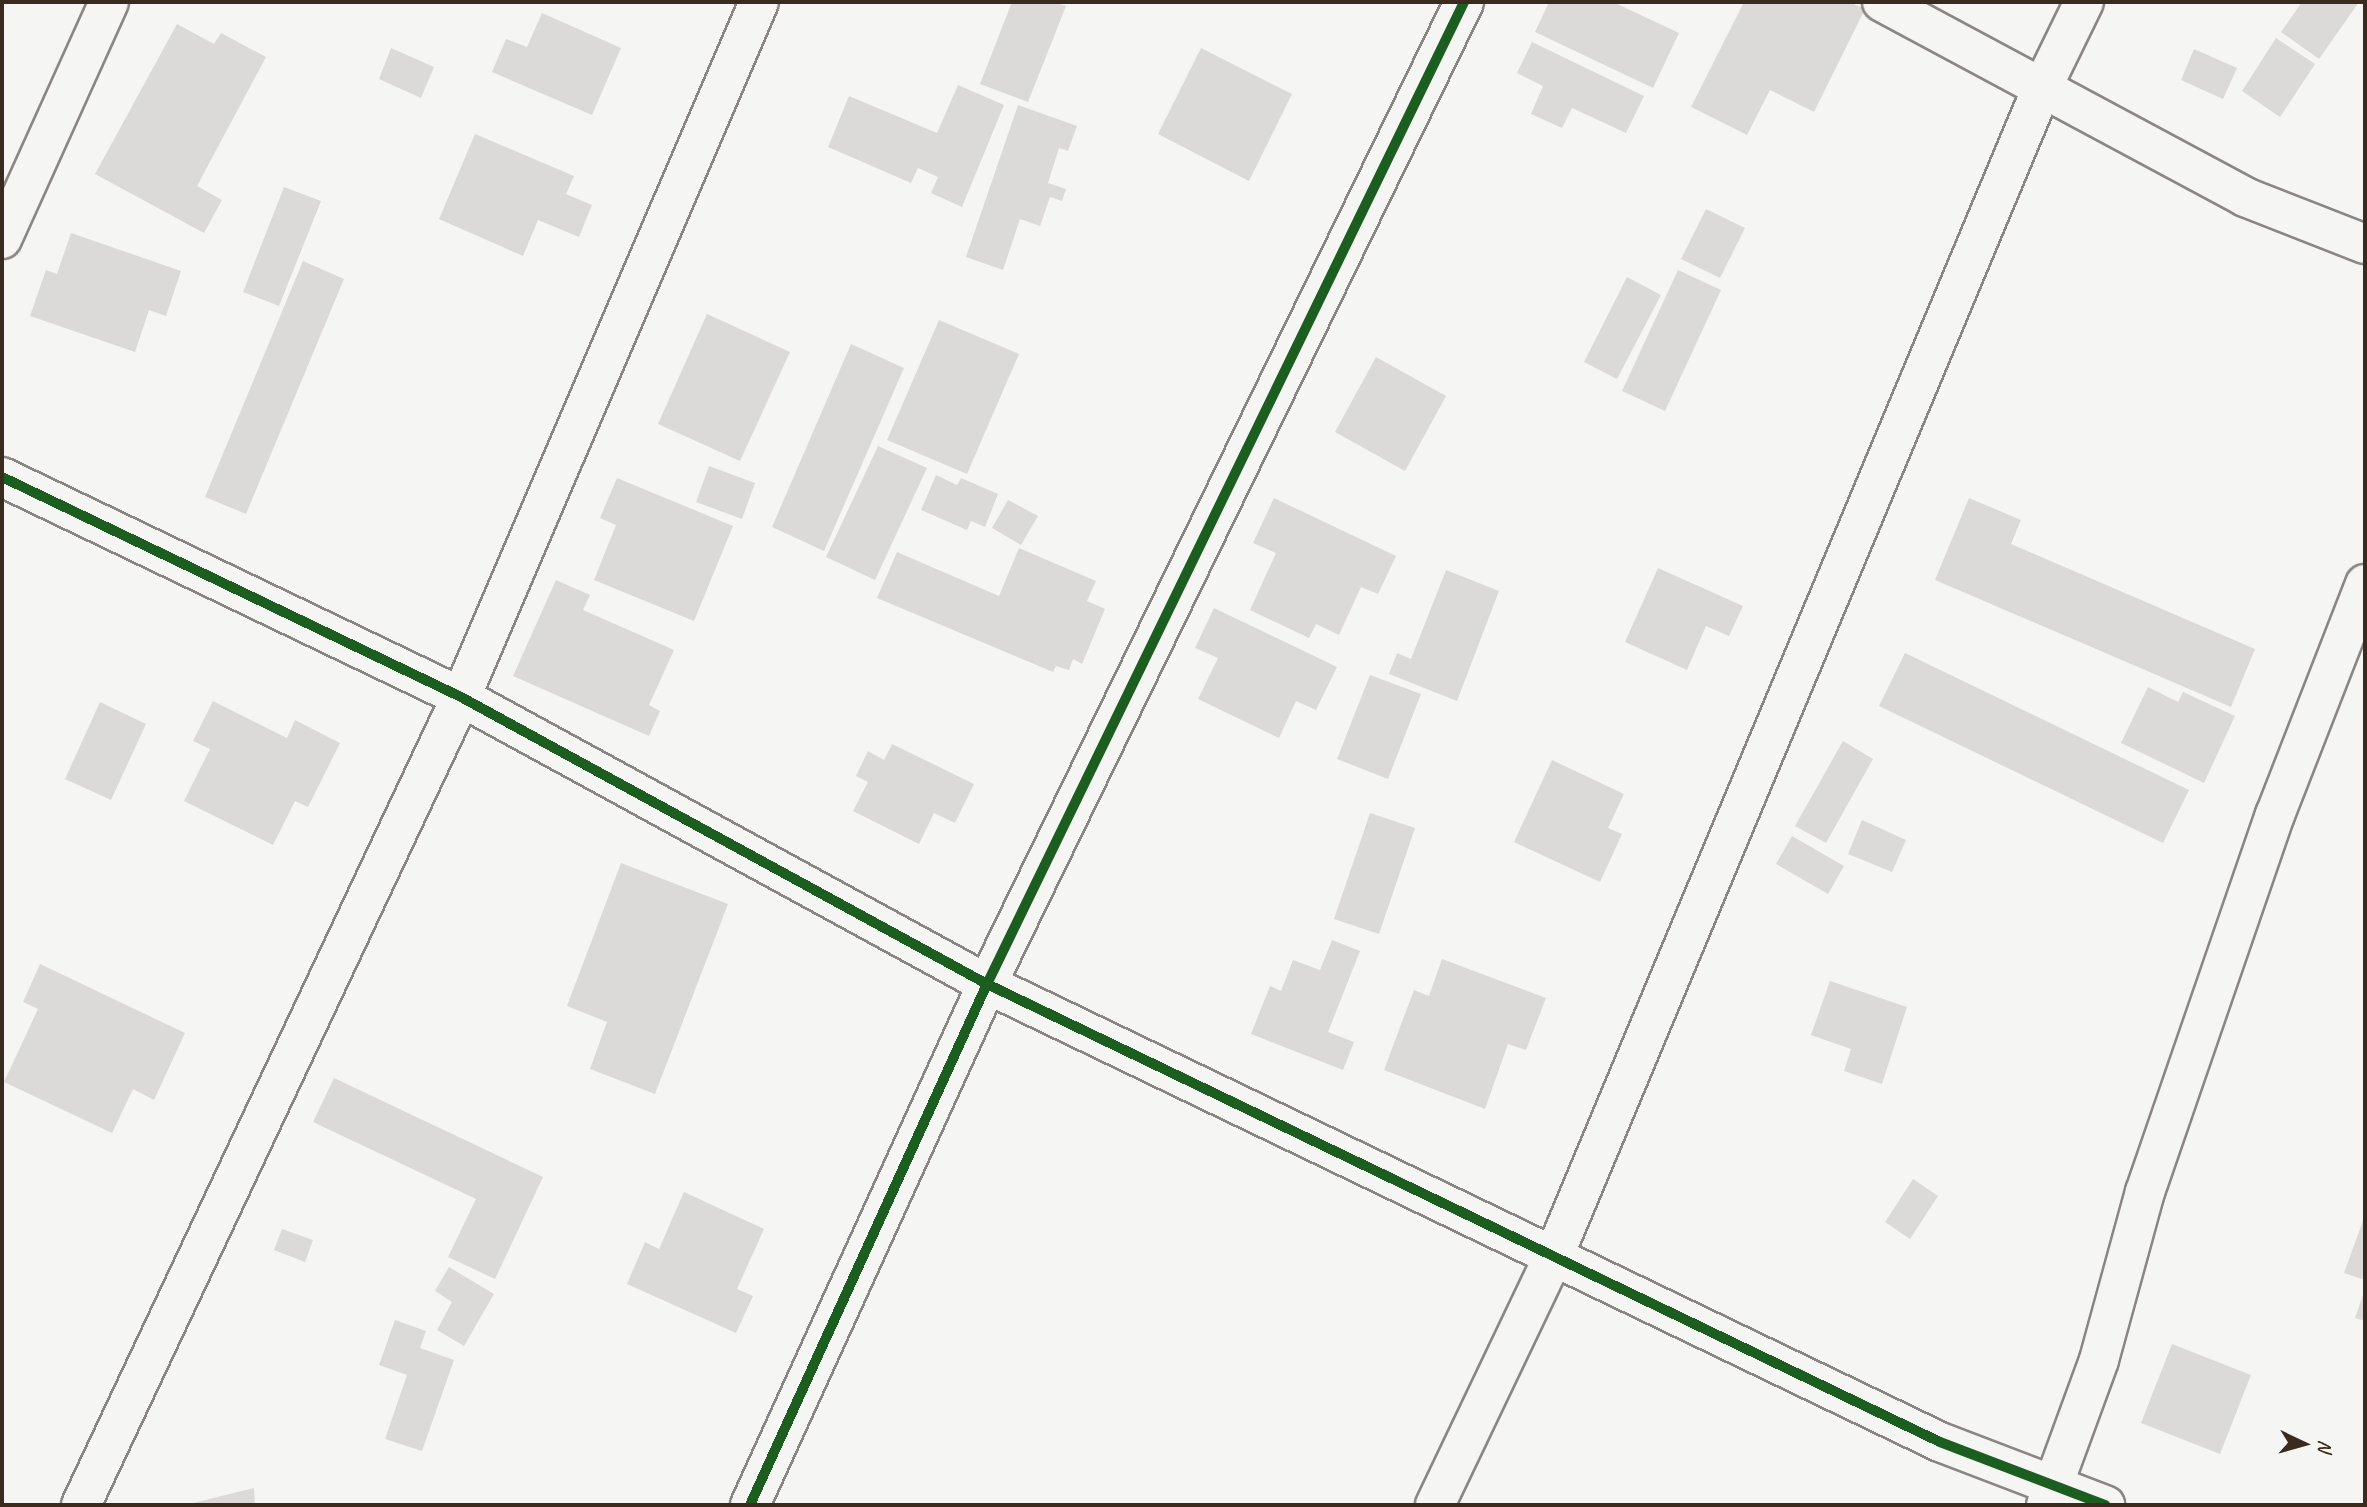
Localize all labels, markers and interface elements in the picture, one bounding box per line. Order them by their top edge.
north arrow [2269,1409,2339,1479]
text: N [2312,1439,2337,1453]

